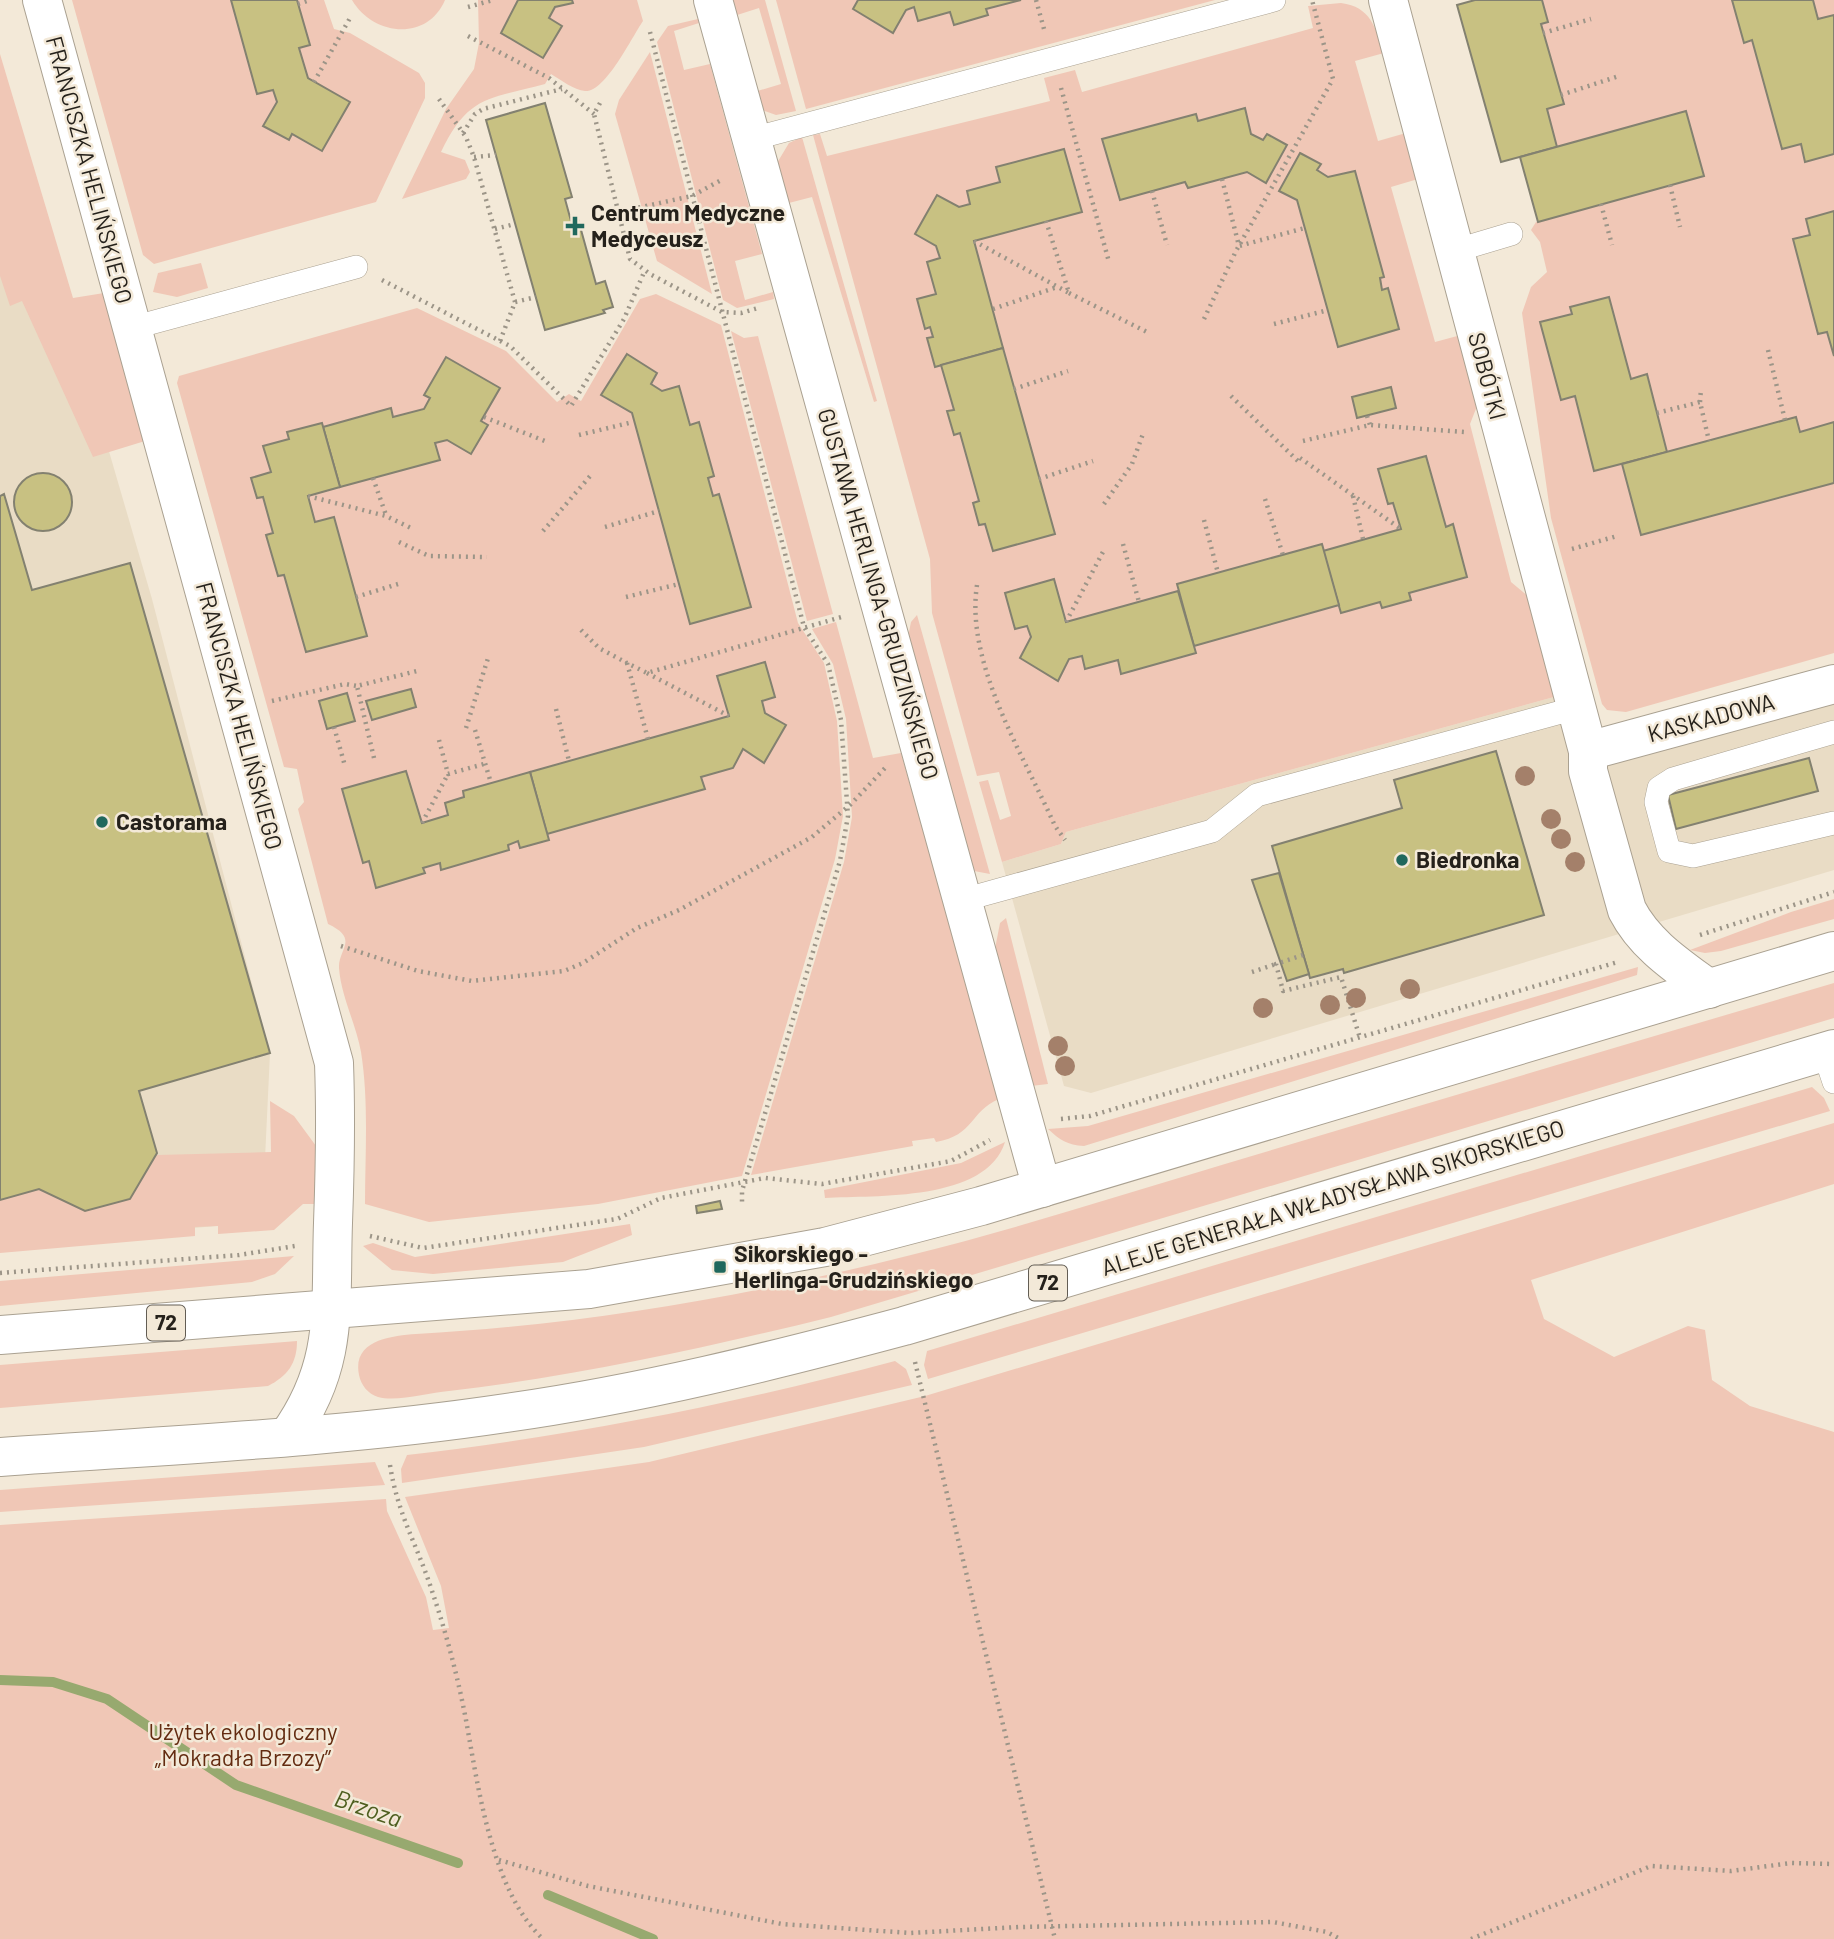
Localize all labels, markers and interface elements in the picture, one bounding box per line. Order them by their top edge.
street label: FRANCISZKA HELIŃSKIEGO [41,33,139,307]
place label: Centrum Medyczne Medyceusz [591,198,785,252]
marker: Centrum Medyczne Medyceusz [565,216,585,236]
street label: SOBÓTKI [1463,329,1513,422]
street label: GUSTAWA HERLINGA-GRUDZIŃSKIEGO [812,405,945,783]
street label: FRANCISZKA HELIŃSKIEGO [191,579,289,853]
street label: KASKADOWA [1644,687,1777,747]
place label: Castorama [116,807,227,835]
marker: Castorama [94,814,110,830]
place label: Biedronka [1416,845,1519,873]
marker: Biedronka [1394,852,1410,868]
street label: ALEJE GENERAŁA WŁADYSŁAWA SIKORSKIEGO [1098,1113,1568,1281]
place label: Sikorskiego - Herlinga-Grudzińskiego [734,1239,974,1293]
marker: Sikorskiego - Herlinga-Grudzińskiego [712,1259,728,1275]
road number: 72 [1029,1266,1067,1300]
road number: 72 [147,1306,185,1340]
park label: Użytek ekologiczny „Mokradła Brzozy” [148,1717,338,1771]
water label: Brzoza [331,1783,406,1833]

